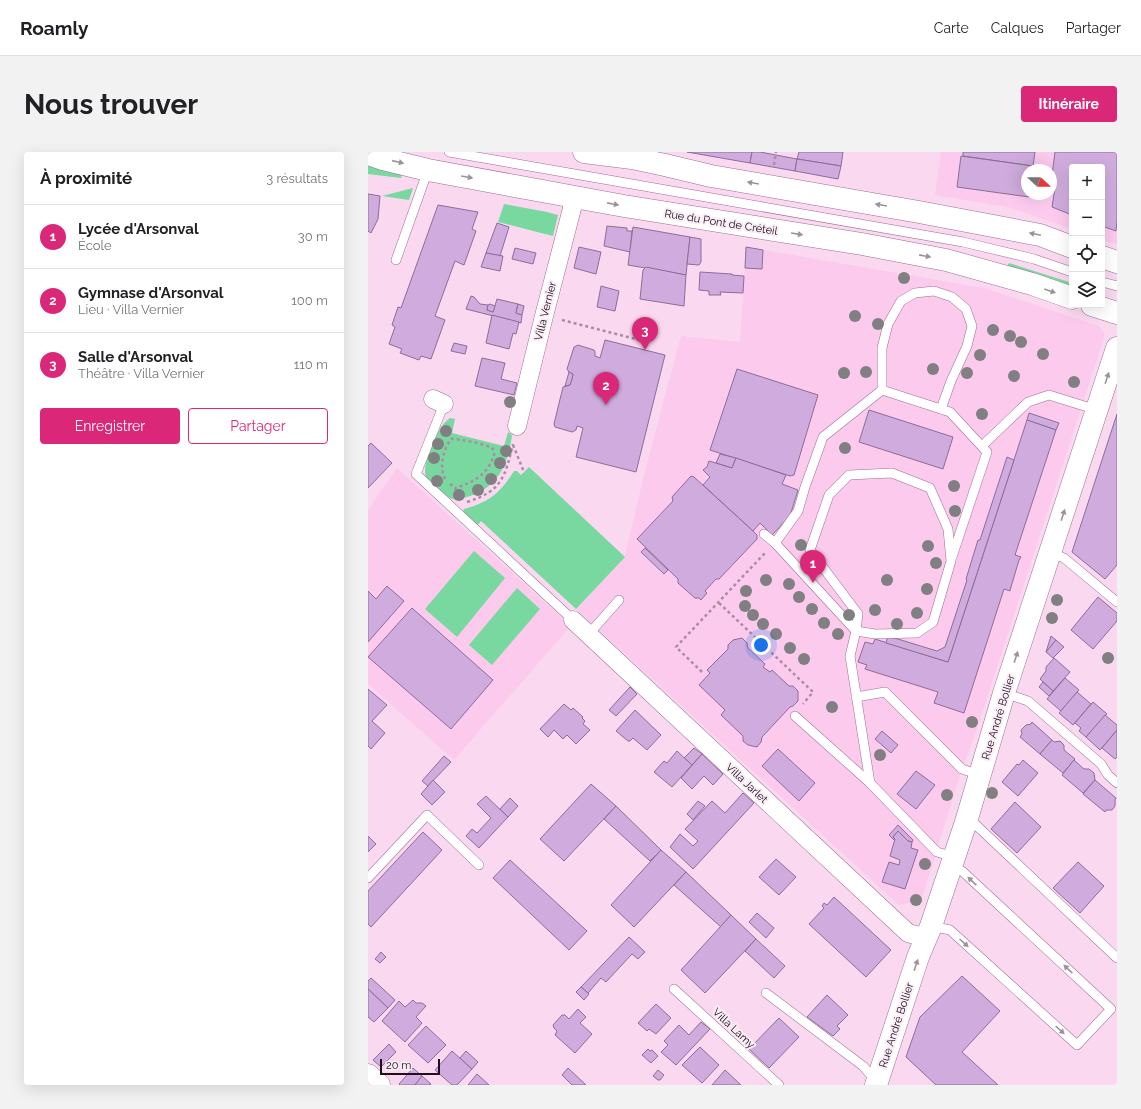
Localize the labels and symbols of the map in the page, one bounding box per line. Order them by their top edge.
one-way arrow [392,160,404,166]
north arrow [1021,164,1057,200]
one-way arrow [460,174,473,180]
one-way arrow [747,180,759,186]
one-way arrow [607,202,619,208]
one-way arrow [875,202,887,208]
street label: Rue du Pont de Créteil [663,207,778,238]
one-way arrow [791,231,803,237]
one-way arrow [1029,231,1041,237]
one-way arrow [919,253,931,259]
street label: Villa Vernier [532,280,559,342]
one-way arrow [1044,288,1056,294]
pin: 3 [632,317,658,350]
pin: 2 [593,372,619,405]
one-way arrow [1104,372,1110,384]
one-way arrow [1060,509,1066,521]
pin: 1 [800,550,826,583]
your location [751,635,771,655]
one-way arrow [1013,651,1019,663]
street label: Rue André Bollier [979,673,1018,761]
street label: Villa Jarlet [723,761,771,806]
one-way arrow [967,877,977,886]
one-way arrow [959,938,969,948]
one-way arrow [913,958,919,970]
one-way arrow [1063,965,1073,974]
street label: Rue André Bollier [877,981,916,1069]
street label: Villa Lamy [710,1006,758,1051]
one-way arrow [1055,1026,1066,1035]
scale bar [380,1057,440,1076]

